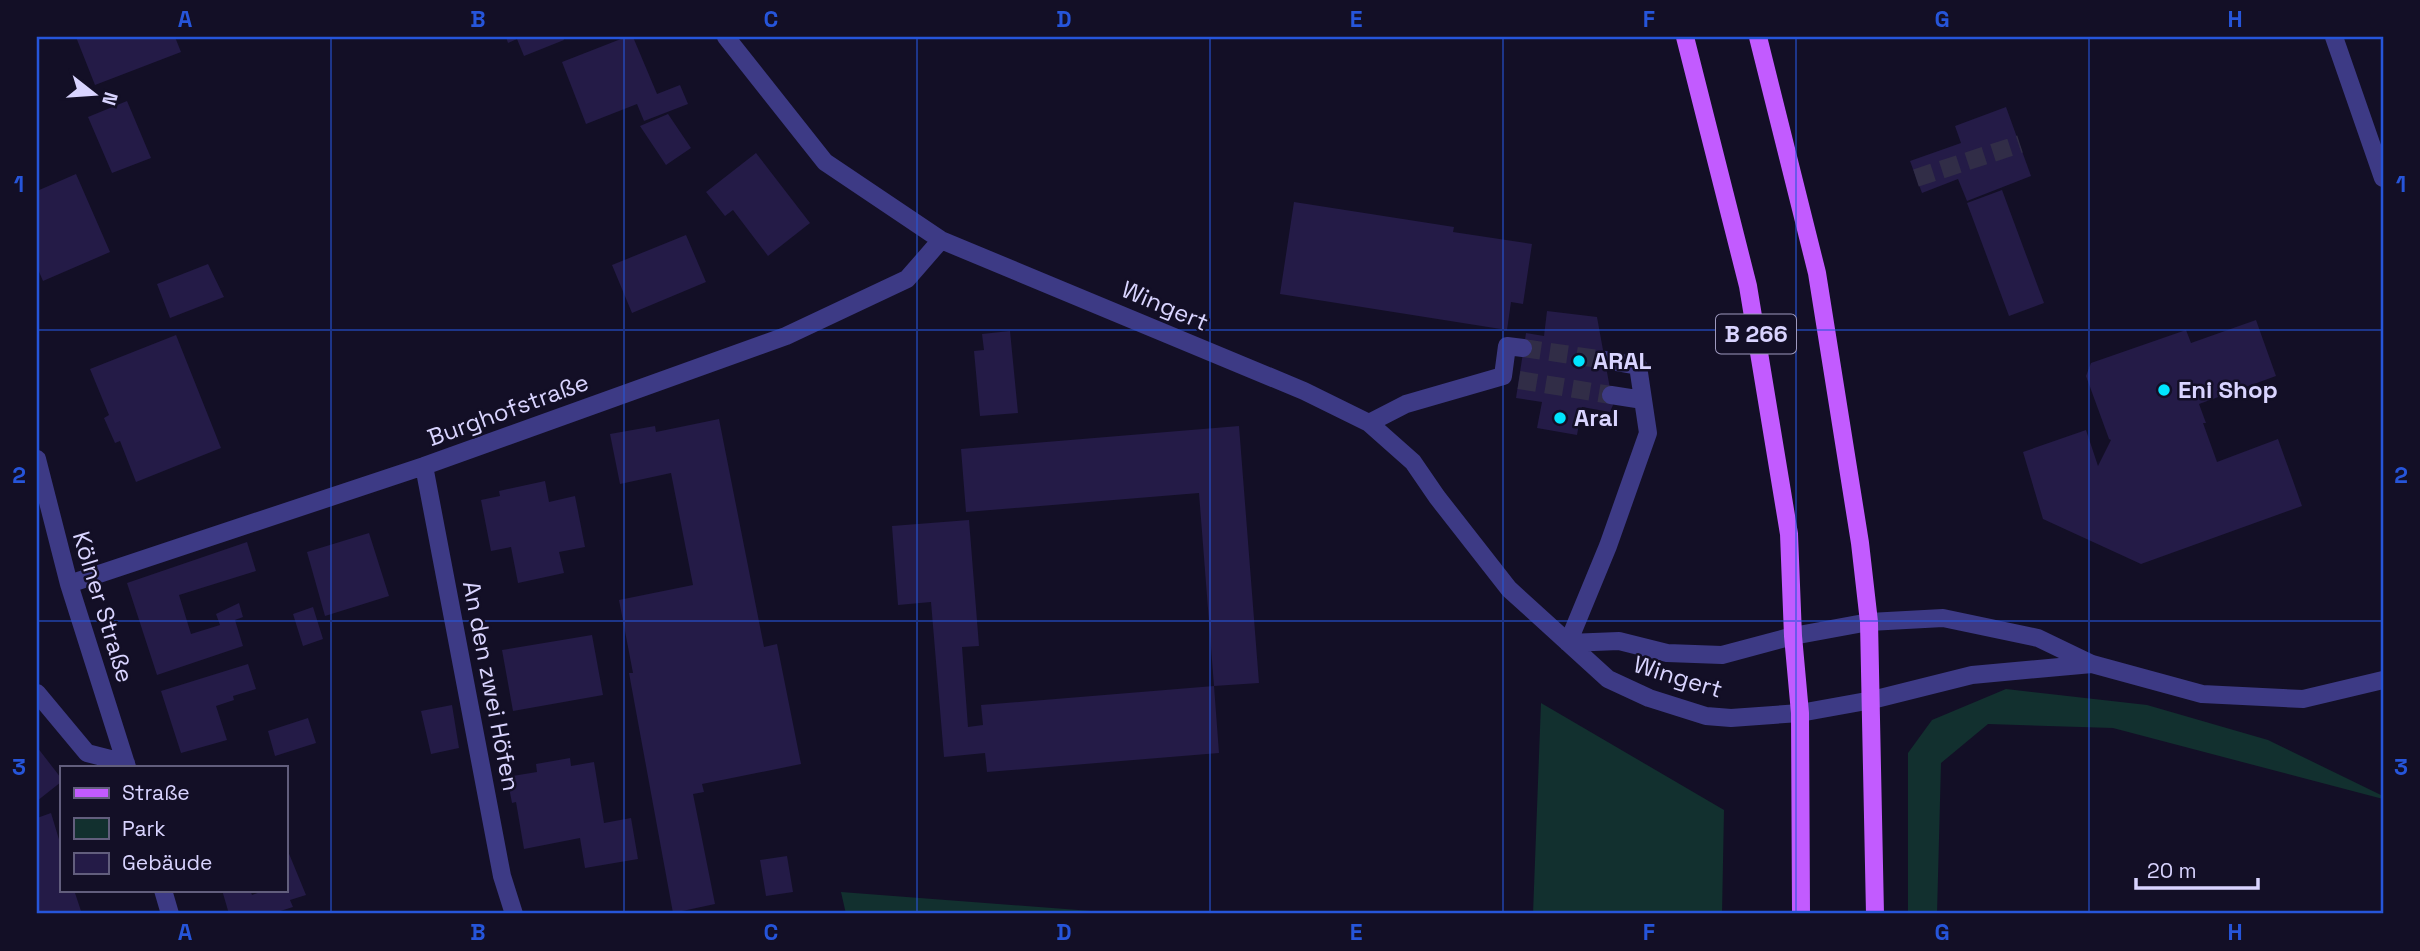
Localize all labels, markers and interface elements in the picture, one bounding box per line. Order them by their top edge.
text: A [178,4,193,34]
text: B [470,4,486,34]
text: C [764,4,778,34]
text: D [1056,4,1072,34]
text: E [1350,4,1362,34]
text: F [1643,4,1655,34]
text: G [1934,4,1950,34]
text: H [2227,4,2243,34]
north arrow [60,60,130,130]
text: N [96,89,124,109]
text: 1 [14,169,24,199]
text: 1 [2396,169,2406,199]
street label: Wingert [1117,273,1213,338]
road number: B 266 [1716,314,1796,354]
place label: ARAL [1593,345,1652,376]
marker: ARAL [1571,353,1587,369]
street label: Burghofstraße [423,366,593,453]
place label: Eni Shop [2178,374,2278,405]
marker: Eni Shop [2156,382,2172,398]
place label: Aral [1574,402,1619,433]
marker: Aral [1552,410,1568,426]
text: 2 [12,460,26,490]
text: 2 [2394,460,2408,490]
street label: Kölner Straße [66,528,141,686]
street label: An den zwei Höfen [456,578,527,794]
street label: Wingert [1630,648,1726,705]
text: 3 [12,752,26,782]
text: 3 [2394,752,2408,782]
legend [60,766,287,892]
text: Straße [122,779,190,806]
text: Park [122,815,166,842]
scale bar [2136,846,2259,890]
text: Gebäude [122,849,212,876]
text: 20 m [2147,857,2197,884]
text: A [178,917,193,947]
text: B [470,917,486,947]
text: C [764,917,778,947]
text: D [1056,917,1072,947]
text: E [1350,917,1362,947]
text: F [1643,917,1655,947]
text: G [1934,917,1950,947]
text: H [2227,917,2243,947]

